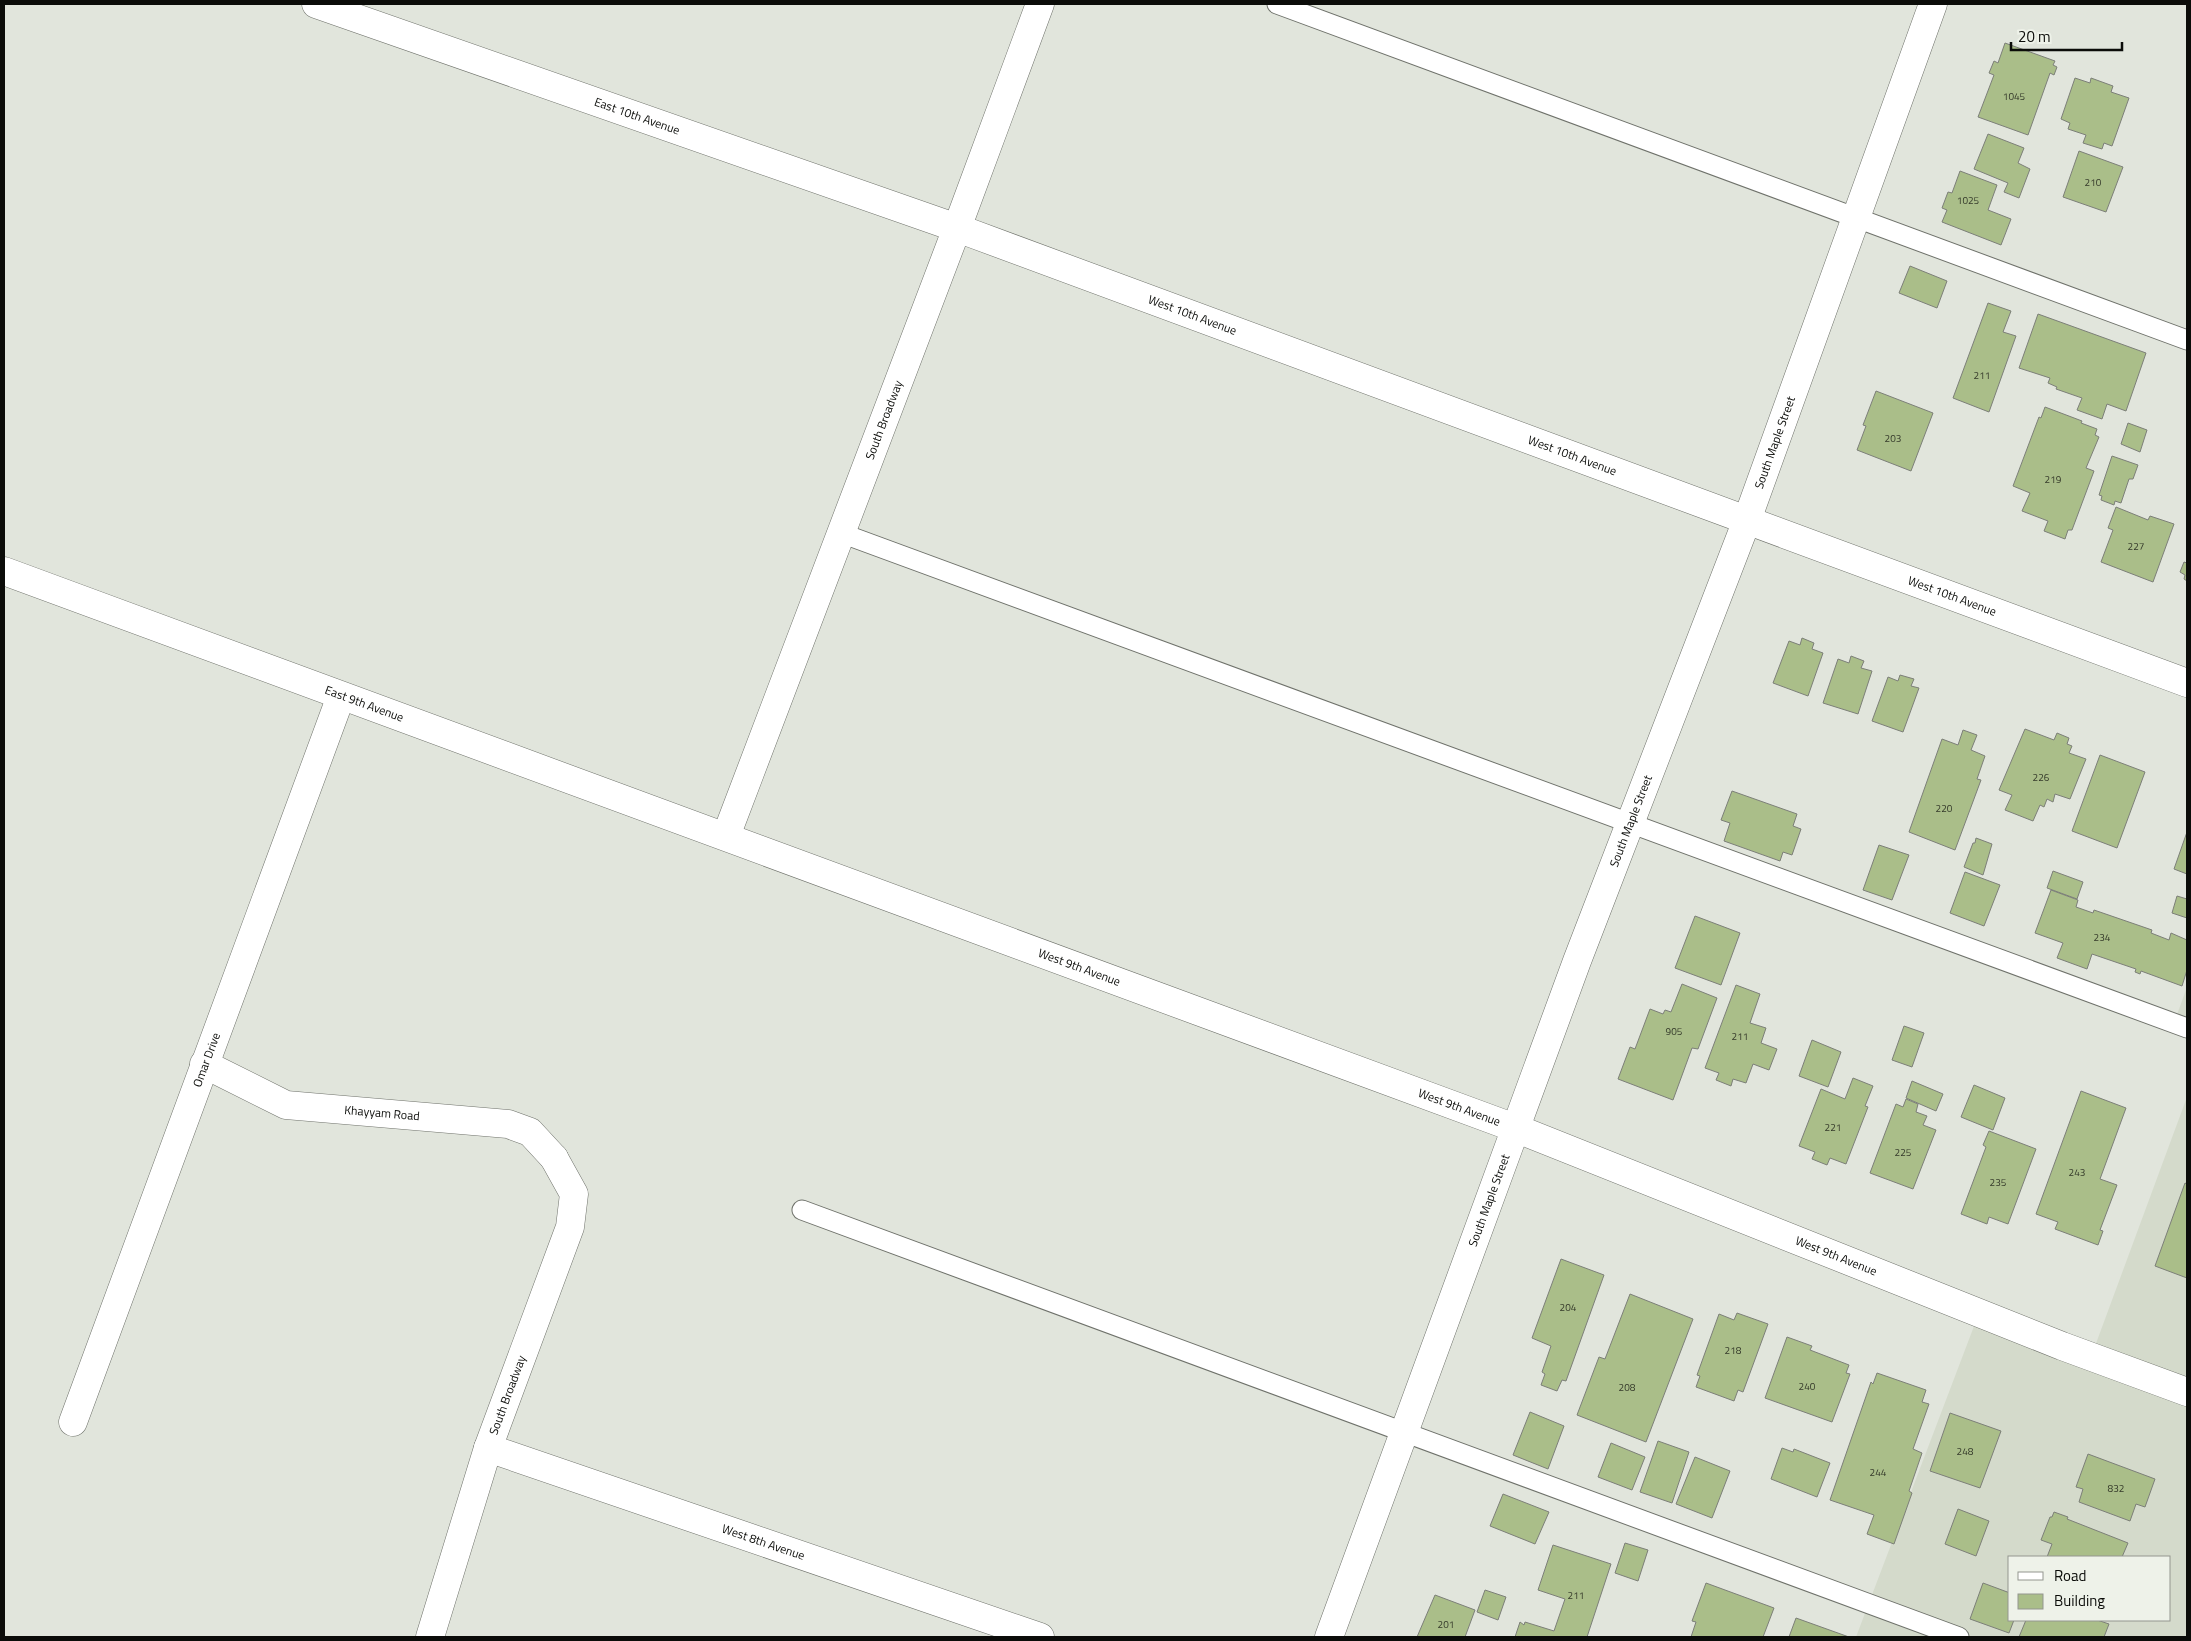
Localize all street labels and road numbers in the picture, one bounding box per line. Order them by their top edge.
street label: East 10th Avenue [592,92,682,139]
street label: West 10th Avenue [1146,290,1240,340]
street label: South Broadway [860,377,907,462]
street label: South Maple Street [1749,393,1800,491]
street label: West 10th Avenue [1525,430,1619,480]
street label: West 10th Avenue [1905,571,1999,621]
street label: East 9th Avenue [322,680,407,727]
street label: South Maple Street [1604,771,1657,870]
street label: West 9th Avenue [1036,943,1123,991]
street label: Omar Drive [187,1030,225,1090]
street label: West 9th Avenue [1416,1083,1503,1131]
street label: Khayyam Road [344,1100,420,1125]
street label: South Maple Street [1463,1151,1515,1249]
street label: West 9th Avenue [1793,1231,1880,1280]
street label: South Broadway [484,1352,531,1438]
street label: West 8th Avenue [719,1519,807,1565]

